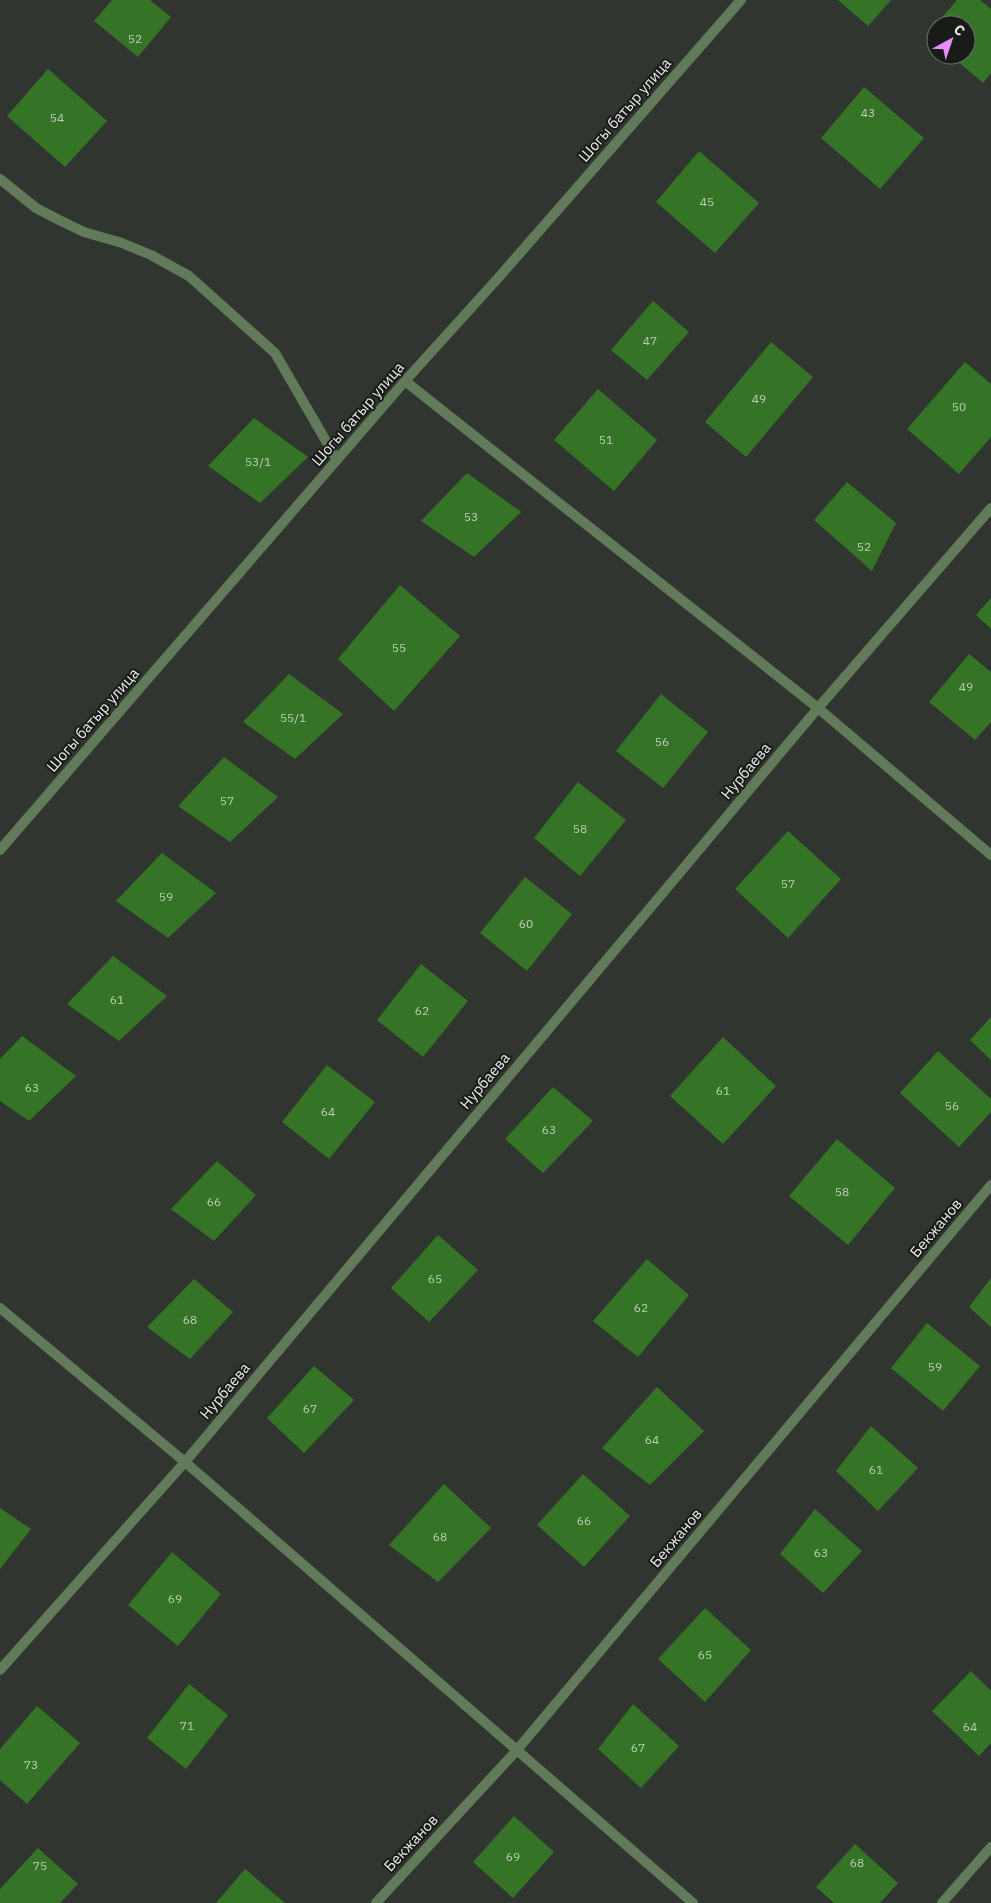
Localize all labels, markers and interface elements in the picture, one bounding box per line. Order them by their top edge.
north arrow [926,15,976,65]
text: С [950,20,969,40]
house number: 52 [128,31,142,46]
street label: Шогы батыр улица [574,54,675,166]
house number: 43 [861,105,875,120]
house number: 54 [50,110,64,125]
house number: 45 [700,194,714,209]
house number: 47 [643,333,657,348]
street label: Шогы батыр улица [307,358,408,470]
house number: 49 [752,391,766,406]
house number: 50 [952,399,966,414]
house number: 51 [599,432,613,447]
house number: 53/1 [245,454,271,469]
house number: 53 [464,509,478,524]
house number: 52 [857,539,871,554]
house number: 55 [392,640,406,655]
street label: Шогы батыр улица [42,664,143,776]
house number: 49 [959,679,973,694]
house number: 55/1 [280,710,306,725]
house number: 56 [655,734,669,749]
street label: Нурбаева [717,739,775,803]
house number: 57 [220,793,234,808]
house number: 58 [573,821,587,836]
house number: 57 [781,876,795,891]
house number: 59 [159,889,173,904]
house number: 60 [519,916,533,931]
house number: 61 [110,992,124,1007]
house number: 62 [415,1003,429,1018]
street label: Нурбаева [456,1049,514,1113]
house number: 63 [25,1080,39,1095]
house number: 61 [716,1083,730,1098]
house number: 56 [945,1098,959,1113]
house number: 64 [321,1104,335,1119]
house number: 63 [542,1122,556,1137]
house number: 58 [835,1184,849,1199]
house number: 66 [207,1194,221,1209]
street label: Бекжанов [906,1194,966,1261]
house number: 65 [428,1271,442,1286]
house number: 62 [634,1300,648,1315]
house number: 68 [183,1312,197,1327]
street label: Нурбаева [196,1359,254,1423]
house number: 59 [928,1359,942,1374]
house number: 67 [303,1401,317,1416]
house number: 64 [645,1432,659,1447]
house number: 61 [869,1462,883,1477]
street label: Бекжанов [646,1504,706,1571]
house number: 66 [577,1513,591,1528]
house number: 68 [433,1529,447,1544]
house number: 63 [814,1545,828,1560]
house number: 69 [168,1591,182,1606]
house number: 65 [698,1647,712,1662]
house number: 71 [180,1718,194,1733]
house number: 64 [963,1719,977,1734]
house number: 67 [631,1740,645,1755]
house number: 73 [24,1757,38,1772]
street label: Бекжанов [379,1810,442,1875]
house number: 69 [506,1849,520,1864]
house number: 68 [850,1855,864,1870]
house number: 75 [33,1858,47,1873]

